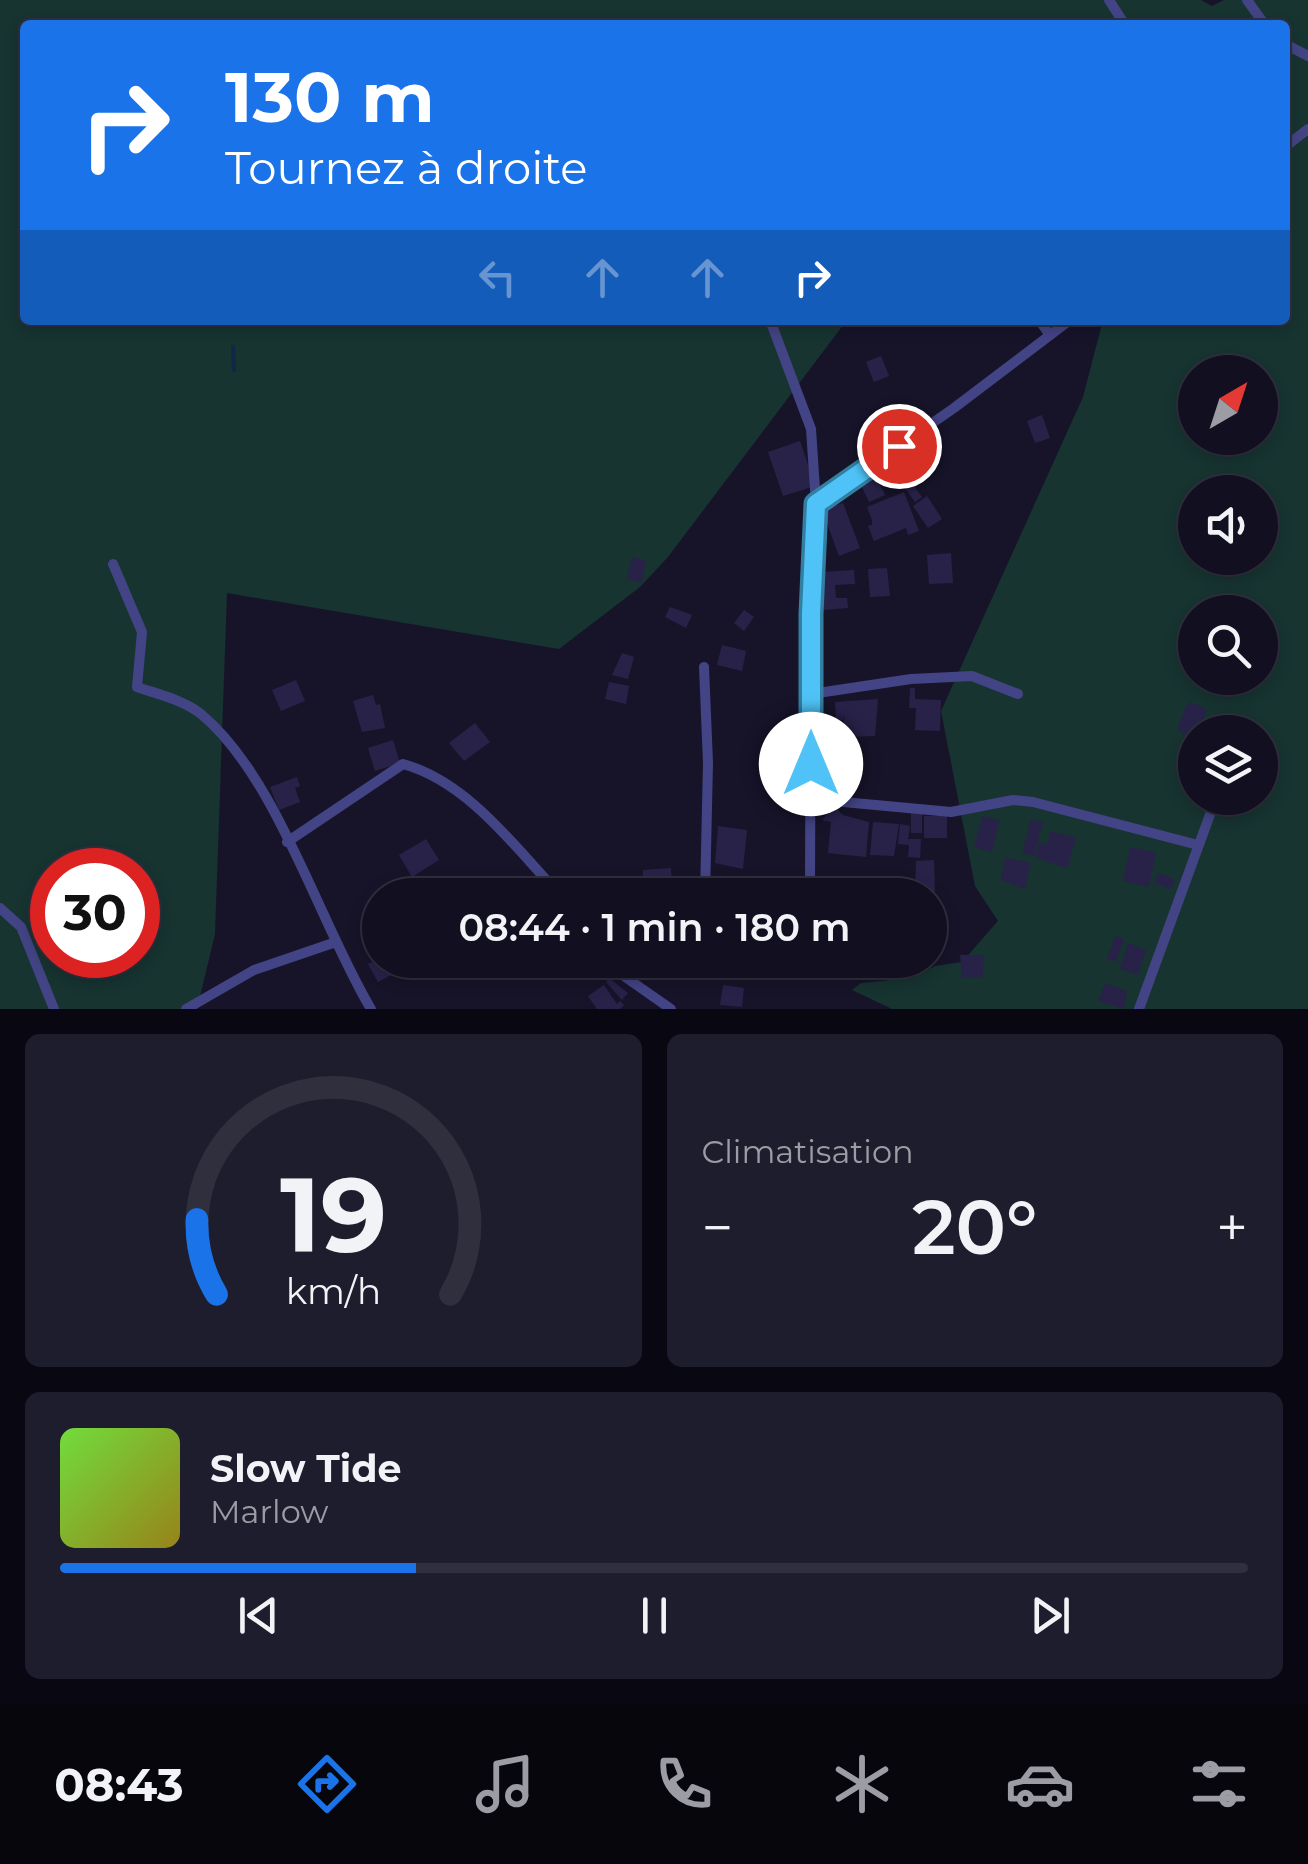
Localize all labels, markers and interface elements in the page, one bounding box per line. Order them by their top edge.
text: 130 m [225,54,435,140]
icon: right [60,60,190,190]
text: Tournez à droite [225,140,588,195]
icon: left [470,250,525,305]
icon: ahead [575,250,630,305]
icon: ahead [680,250,735,305]
icon: right [785,250,840,305]
north arrow [1178,355,1278,455]
map controls [1178,355,1278,815]
pin [857,404,942,489]
icon: arrive [872,419,927,474]
button: sound [1178,475,1278,575]
button: search [1178,595,1278,695]
position arrow [759,712,863,816]
button: layers [1178,715,1278,815]
speed limit sign: 30 [30,848,160,978]
text: 08:44 · 1 min · 180 m [458,904,851,951]
text: Climatisation [702,1132,914,1171]
text: 19 [280,1151,387,1278]
text: 20° [912,1181,1038,1273]
text: − [702,1194,733,1261]
text: + [1216,1194,1248,1261]
text: km/h [286,1269,381,1313]
text: Slow Tide [210,1445,402,1492]
text: Marlow [210,1492,328,1531]
icon: previous [231,1588,286,1643]
icon: pause [627,1588,682,1643]
icon: next [1023,1588,1078,1643]
icon: directions [292,1749,362,1819]
icon: music [470,1749,540,1819]
icon: phone [649,1749,719,1819]
icon: climate [827,1749,897,1819]
icon: car [1005,1749,1075,1819]
icon: filters [1184,1749,1254,1819]
text: 08:43 [54,1757,184,1812]

